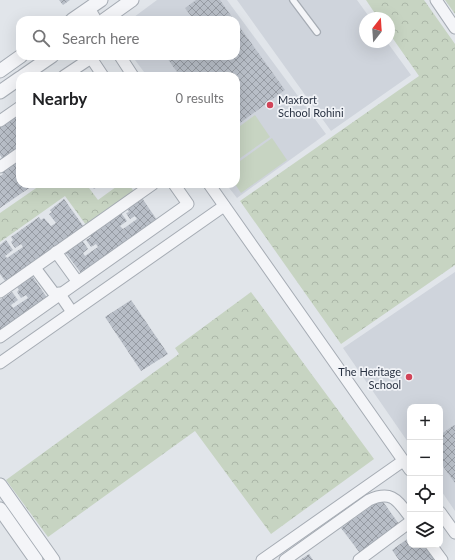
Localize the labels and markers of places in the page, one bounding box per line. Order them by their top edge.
place label: Maxfort School Rohini [278,93,344,119]
marker: Maxfort School Rohini [265,100,275,110]
place label: The Heritage School [338,365,401,391]
marker: The Heritage School [404,372,414,382]

